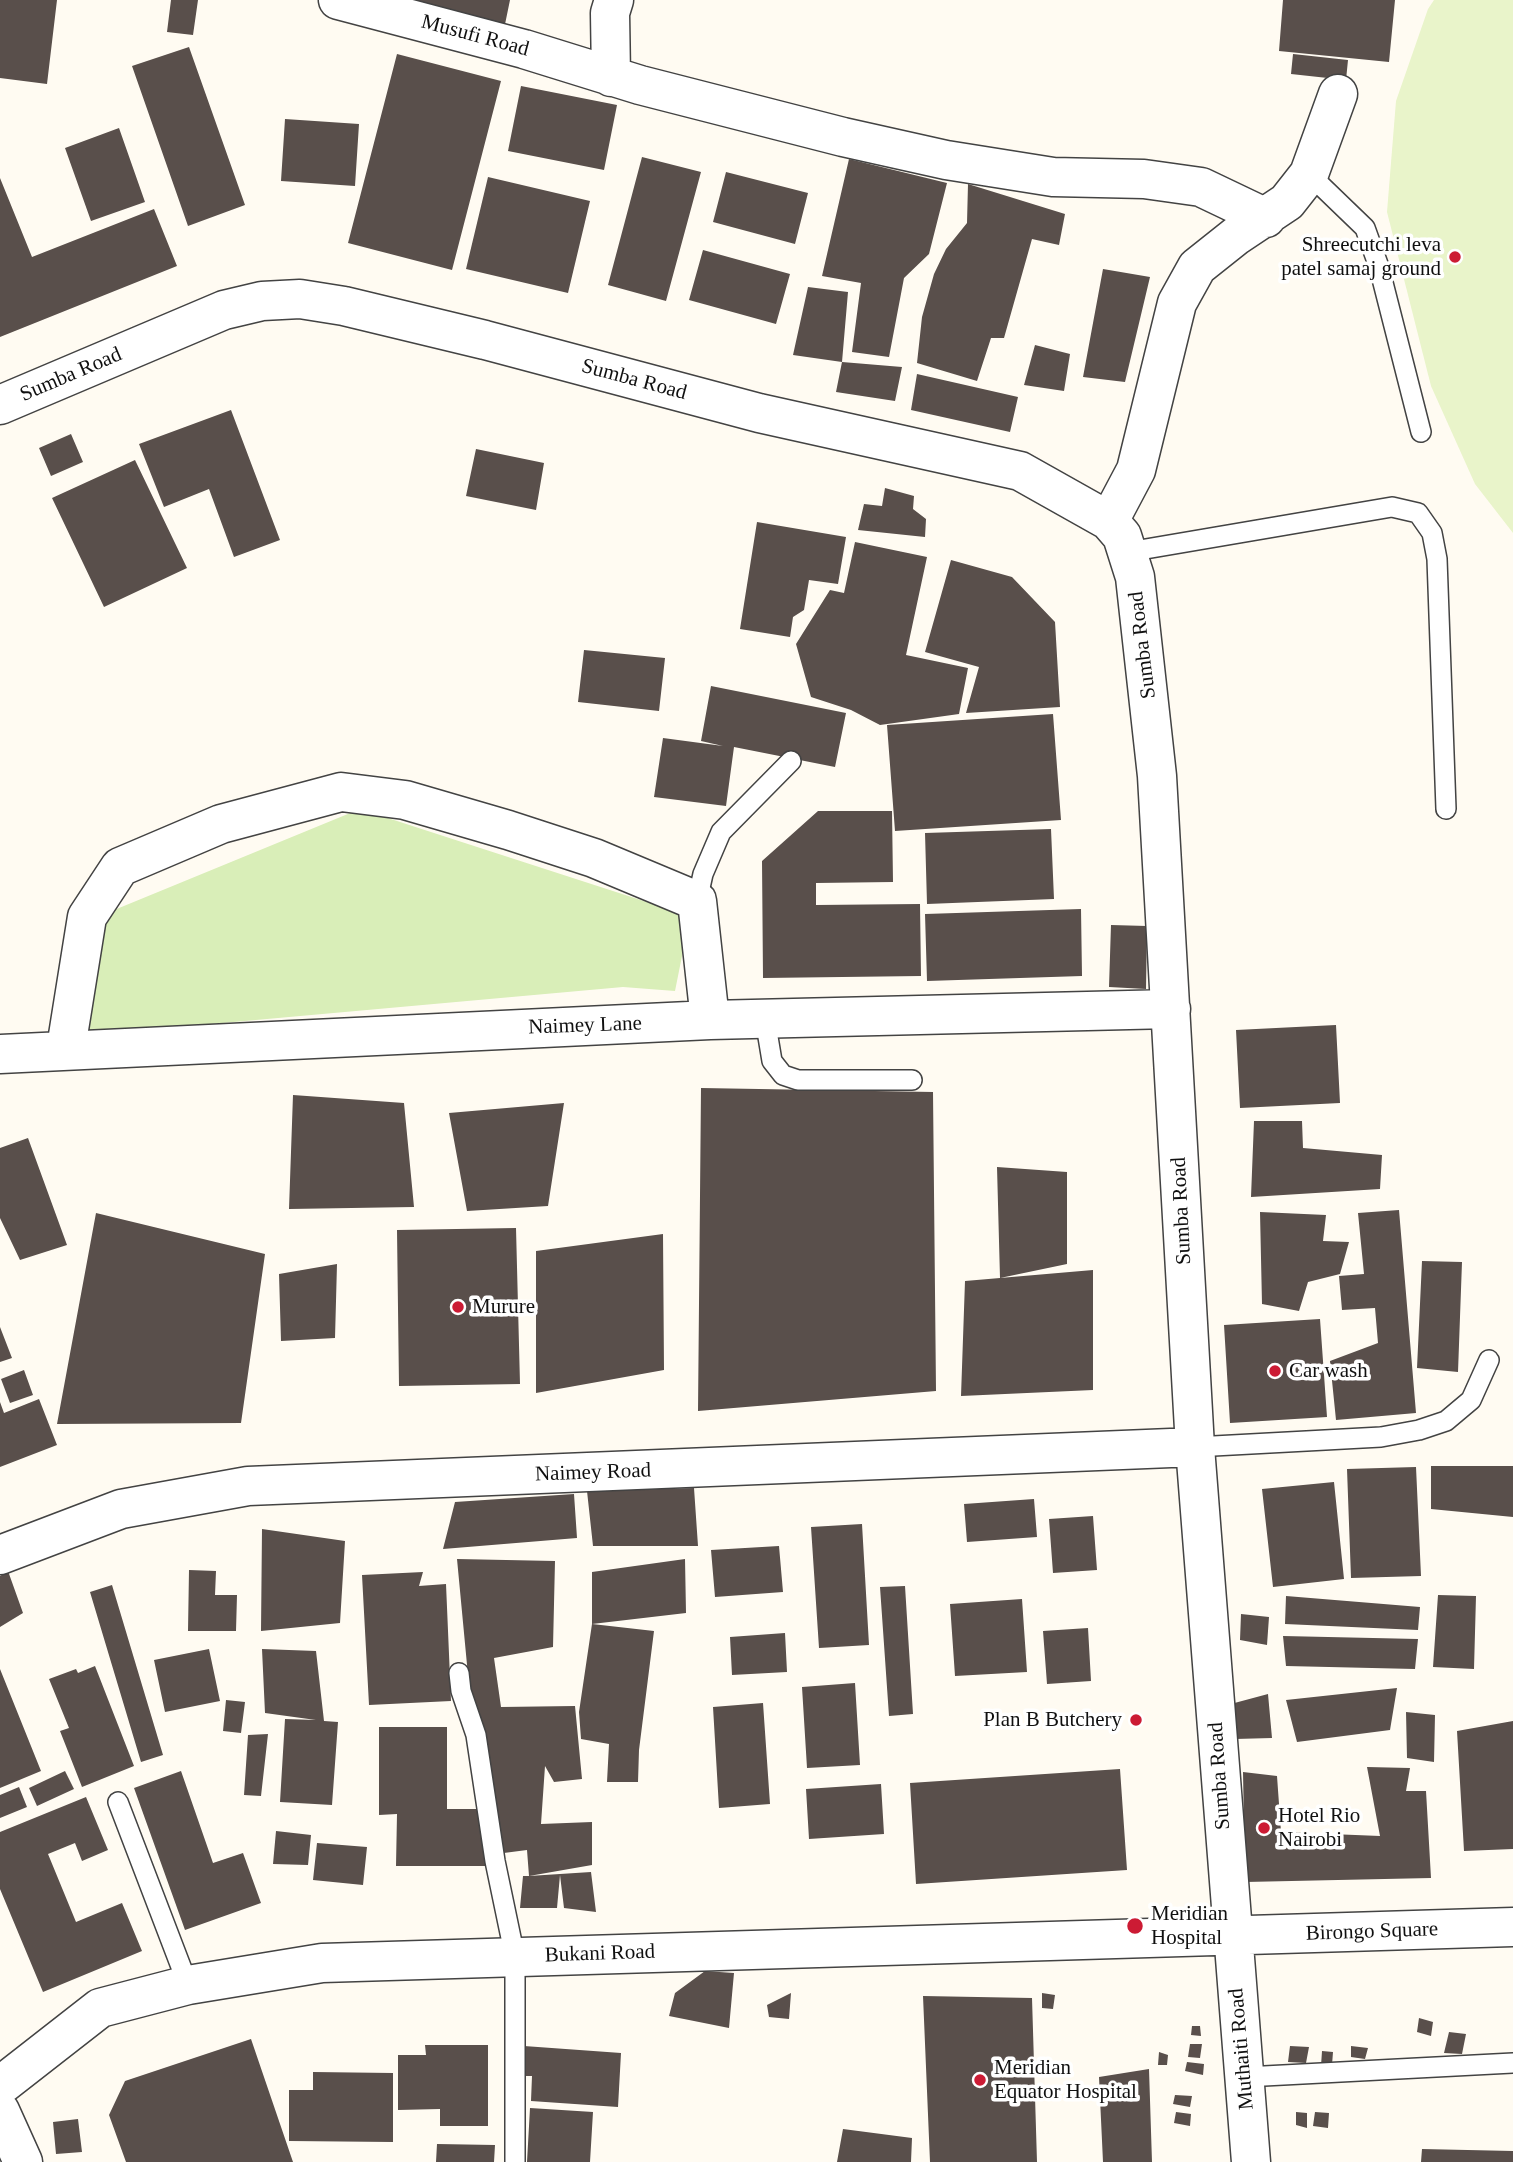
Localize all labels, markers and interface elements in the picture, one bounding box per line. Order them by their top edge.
street label: Musufi Road [418,10,532,62]
place label: Shreecutchi leva patel samaj ground [1281,232,1441,282]
marker: Shreecutchi leva patel samaj ground [1447,249,1463,265]
street label: Sumba Road [16,342,126,408]
street label: Sumba Road [579,354,689,406]
street label: Sumba Road [1124,590,1162,700]
street label: Naimey Lane [528,1011,642,1041]
street label: Sumba Road [1167,1156,1197,1266]
place label: Murure [472,1294,535,1320]
marker: Murure [450,1299,466,1315]
place label: Car wash [1289,1358,1368,1384]
marker: Car wash [1267,1363,1283,1379]
street label: Naimey Road [535,1458,651,1488]
place label: Plan B Butchery [983,1707,1122,1733]
marker: Plan B Butchery [1128,1712,1144,1728]
street label: Sumba Road [1204,1721,1236,1831]
place label: Hotel Rio Nairobi [1278,1803,1360,1853]
marker: Hotel Rio Nairobi [1256,1820,1272,1836]
place label: Meridian Hospital [1151,1901,1228,1951]
marker: Meridian Hospital [1125,1916,1145,1936]
street label: Birongo Square [1305,1917,1439,1947]
street label: Bukani Road [544,1939,656,1969]
street label: Muthaiti Road [1224,1987,1260,2111]
place label: Meridian Equator Hospital [994,2055,1137,2105]
marker: Meridian Equator Hospital [972,2072,988,2088]

